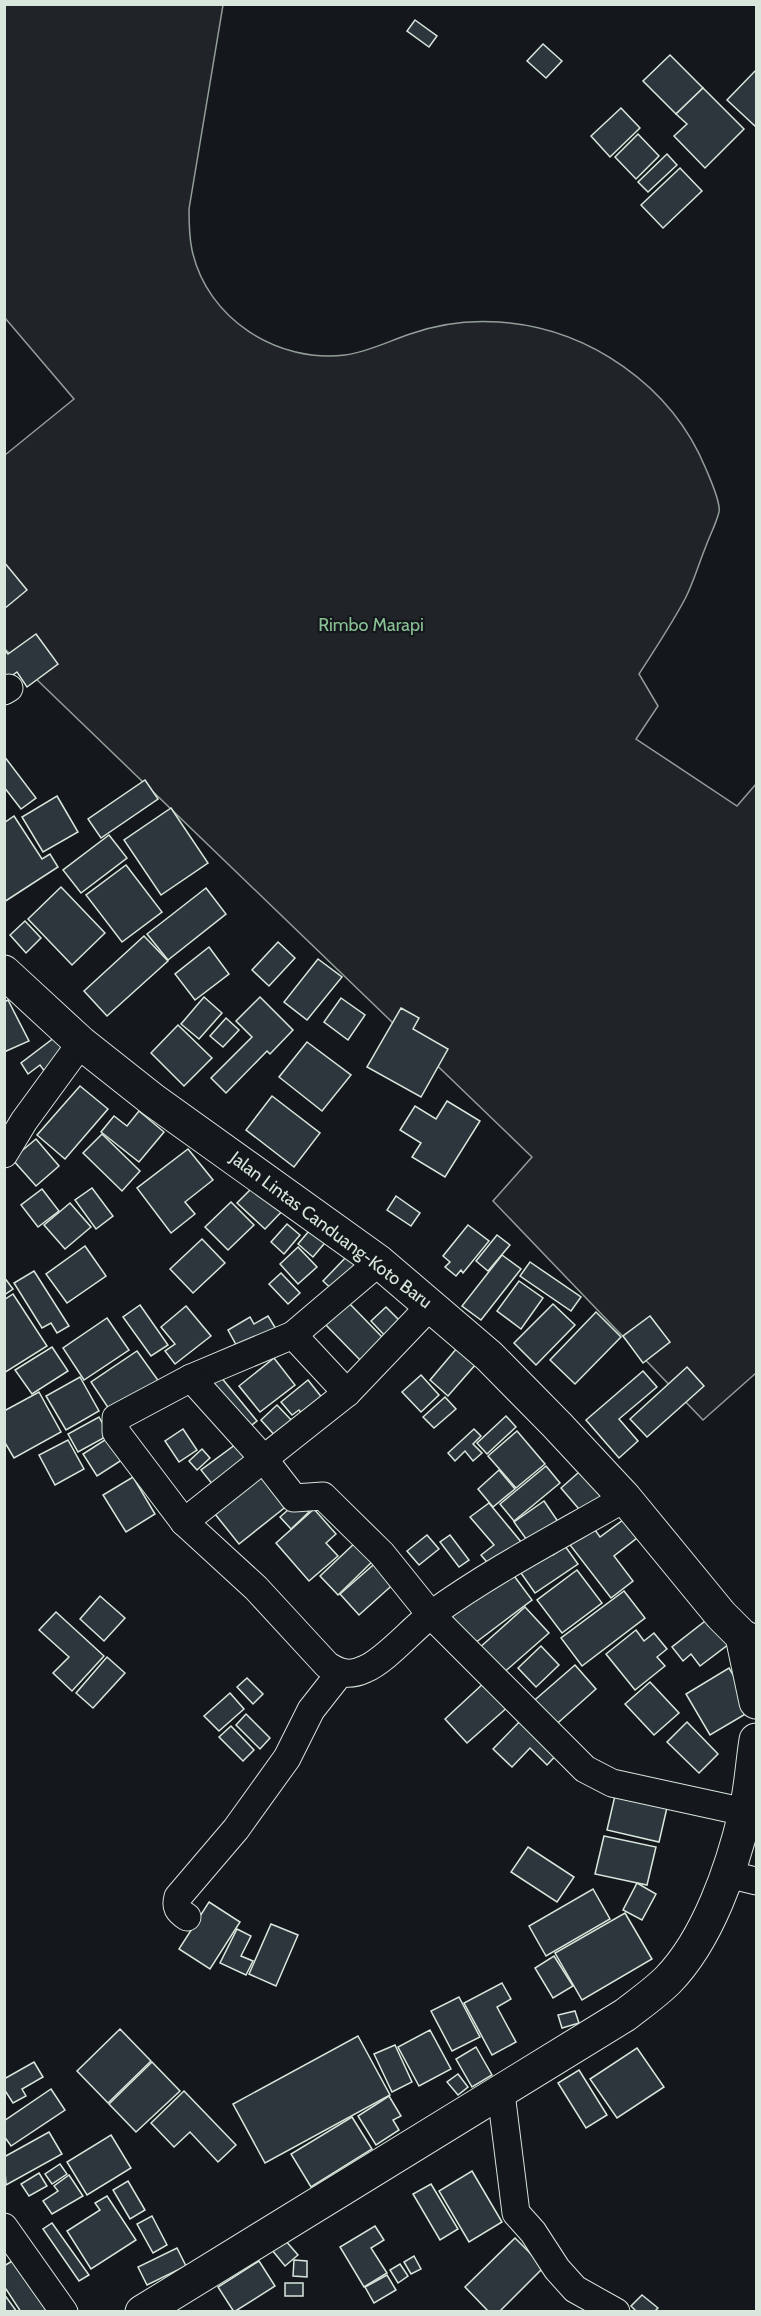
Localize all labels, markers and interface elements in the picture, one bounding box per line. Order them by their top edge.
park label: Rimbo Marapi [318,614,424,636]
street label: Jalan Lintas Canduang-Koto Baru [225,1146,436,1313]

